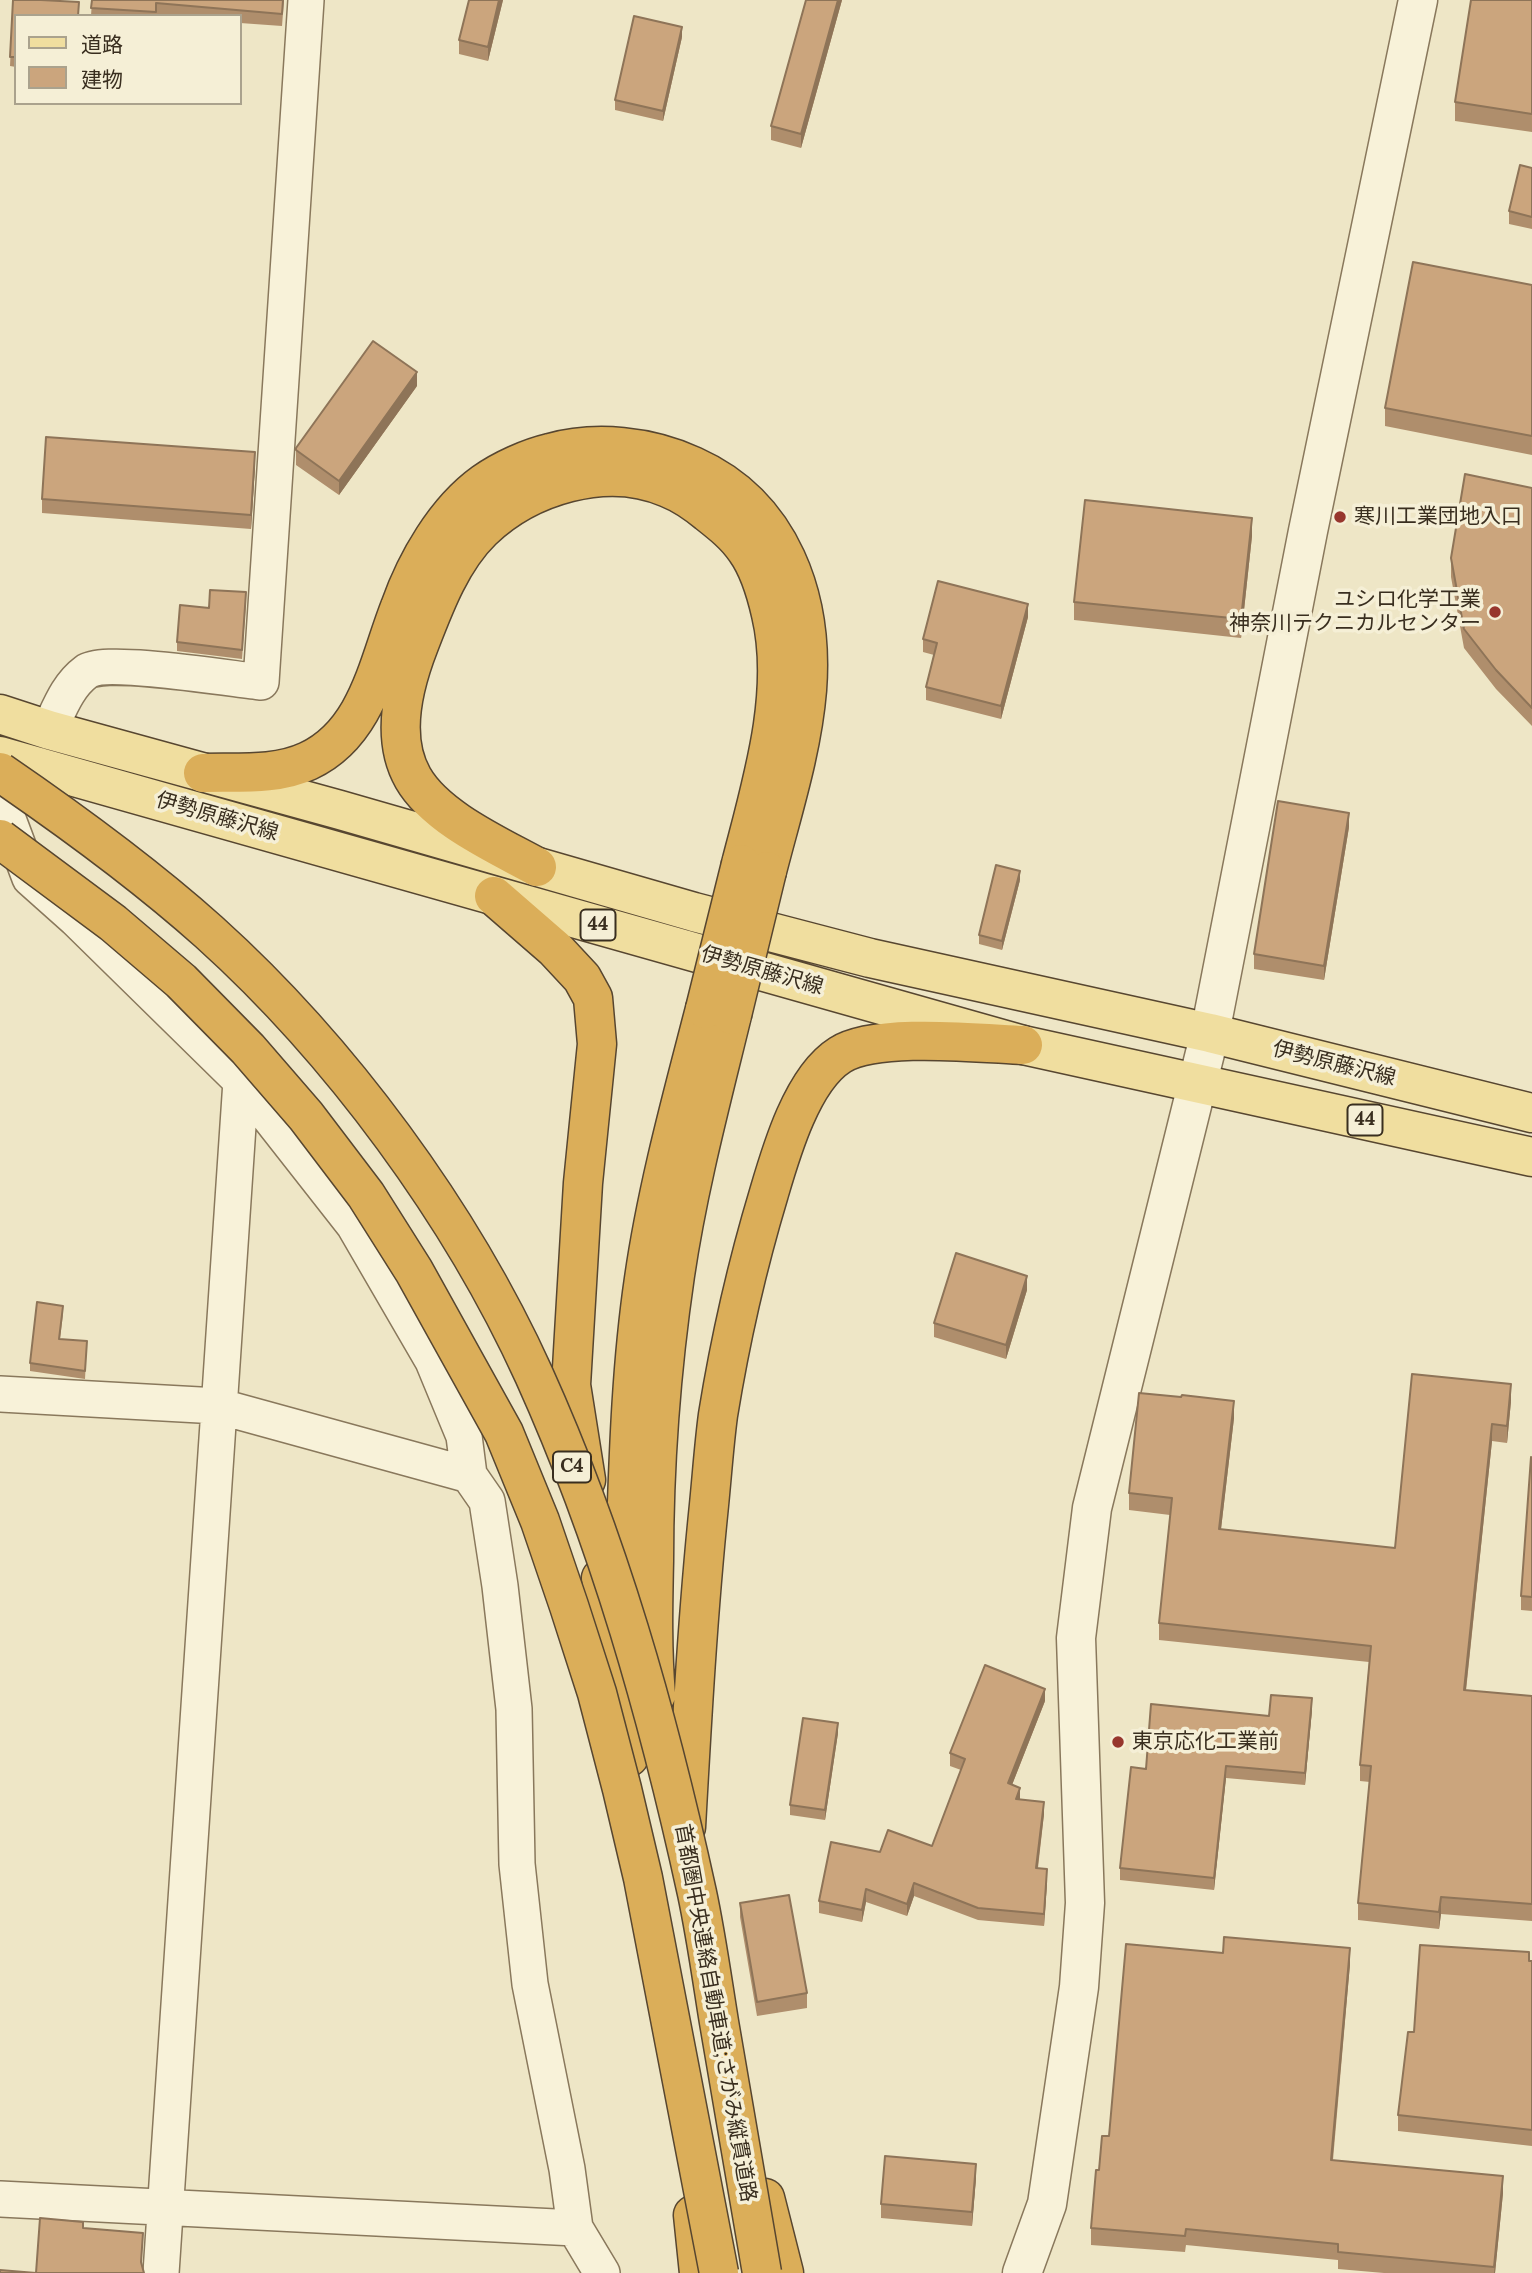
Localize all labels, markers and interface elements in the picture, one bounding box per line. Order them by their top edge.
legend [14,14,242,105]
text: 道路 [81,31,123,58]
text: 建物 [81,66,123,93]
place label: 寒川工業団地入口 [1354,504,1522,530]
marker: 寒川工業団地入口 [1332,509,1348,525]
place label: ユシロ化学工業 神奈川テクニカルセンター [1229,587,1481,637]
marker: ユシロ化学工業 神奈川テクニカルセンター [1487,604,1503,620]
street label: 伊勢原藤沢線 [153,788,281,846]
road number: 44 [580,909,616,940]
street label: 伊勢原藤沢線 [698,942,826,1000]
street label: 伊勢原藤沢線 [1270,1037,1398,1091]
road number: 44 [1348,1104,1382,1136]
road number: C4 [553,1452,591,1483]
place label: 東京応化工業前 [1132,1729,1279,1755]
marker: 東京応化工業前 [1110,1734,1126,1750]
street label: 首都圏中央連絡自動車道;さがみ縦貫道路 [669,1822,761,2204]

